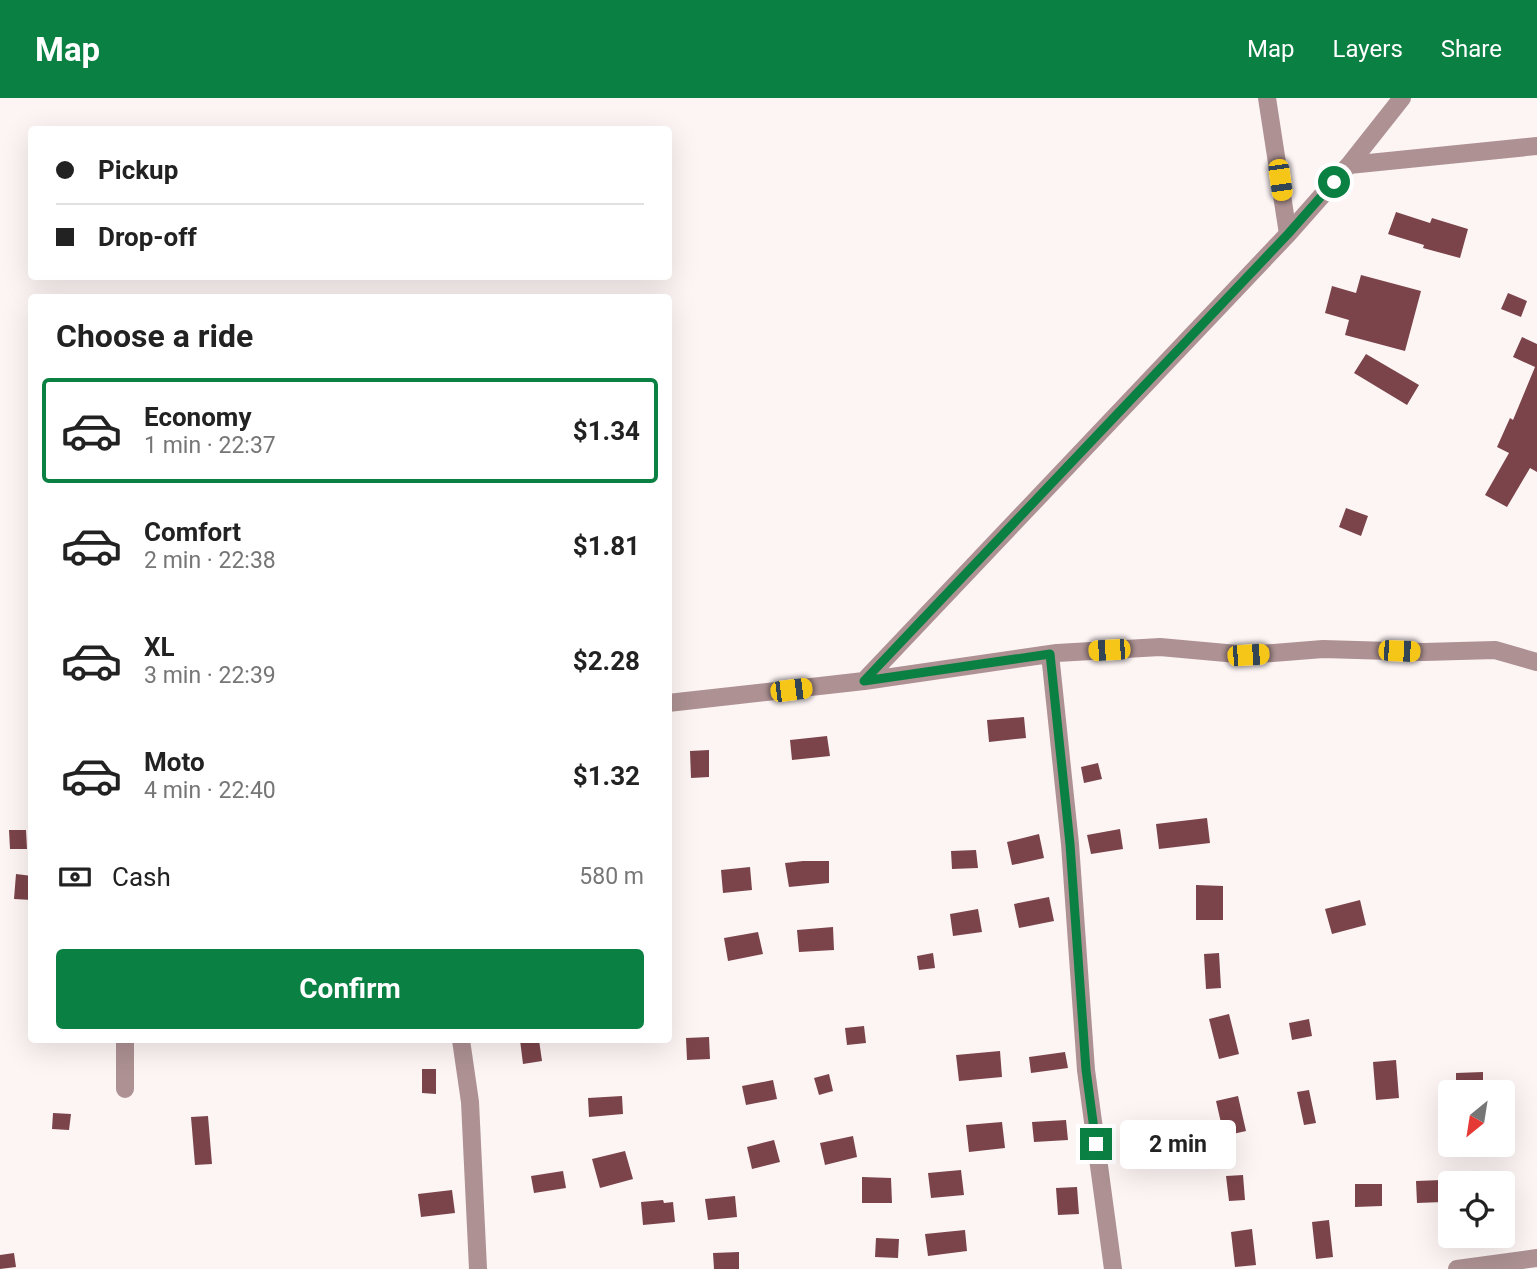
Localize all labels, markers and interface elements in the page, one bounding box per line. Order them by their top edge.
text: Map [35,30,100,69]
text: Map [1247,35,1295,63]
text: Layers [1333,35,1403,63]
text: Share [1441,35,1502,63]
text: Pickup [98,155,178,185]
car [1267,158,1294,202]
route start [1318,166,1350,198]
text: Drop-off [98,222,197,252]
text: Choose a ride [56,317,253,355]
icon: car [60,399,123,462]
text: Economy [144,402,251,432]
text: $1.34 [573,416,640,446]
text: 1 min · 22:37 [144,432,276,459]
icon: car [60,514,123,577]
text: Comfort [144,517,241,547]
text: $1.81 [573,531,640,561]
text: 2 min · 22:38 [144,547,276,574]
icon: car [60,629,123,692]
text: XL [144,632,175,662]
car [1088,638,1131,662]
car [1378,640,1421,662]
car [1227,643,1270,667]
text: $2.28 [573,646,640,676]
text: 3 min · 22:39 [144,662,276,689]
car [769,677,814,703]
icon: car [60,744,123,807]
text: Moto [144,747,205,777]
text: $1.32 [573,761,640,791]
text: 4 min · 22:40 [144,777,276,804]
icon: cash [56,858,94,896]
text: Cash [112,862,171,892]
text: 580 m [579,863,644,890]
button: Confirm [56,949,644,1029]
north arrow [1438,1080,1516,1157]
map controls [1438,1080,1515,1248]
callout: 2 min [1120,1119,1236,1168]
route end [1080,1128,1112,1160]
text: 2 min [1149,1131,1207,1158]
button: locate [1438,1171,1515,1248]

